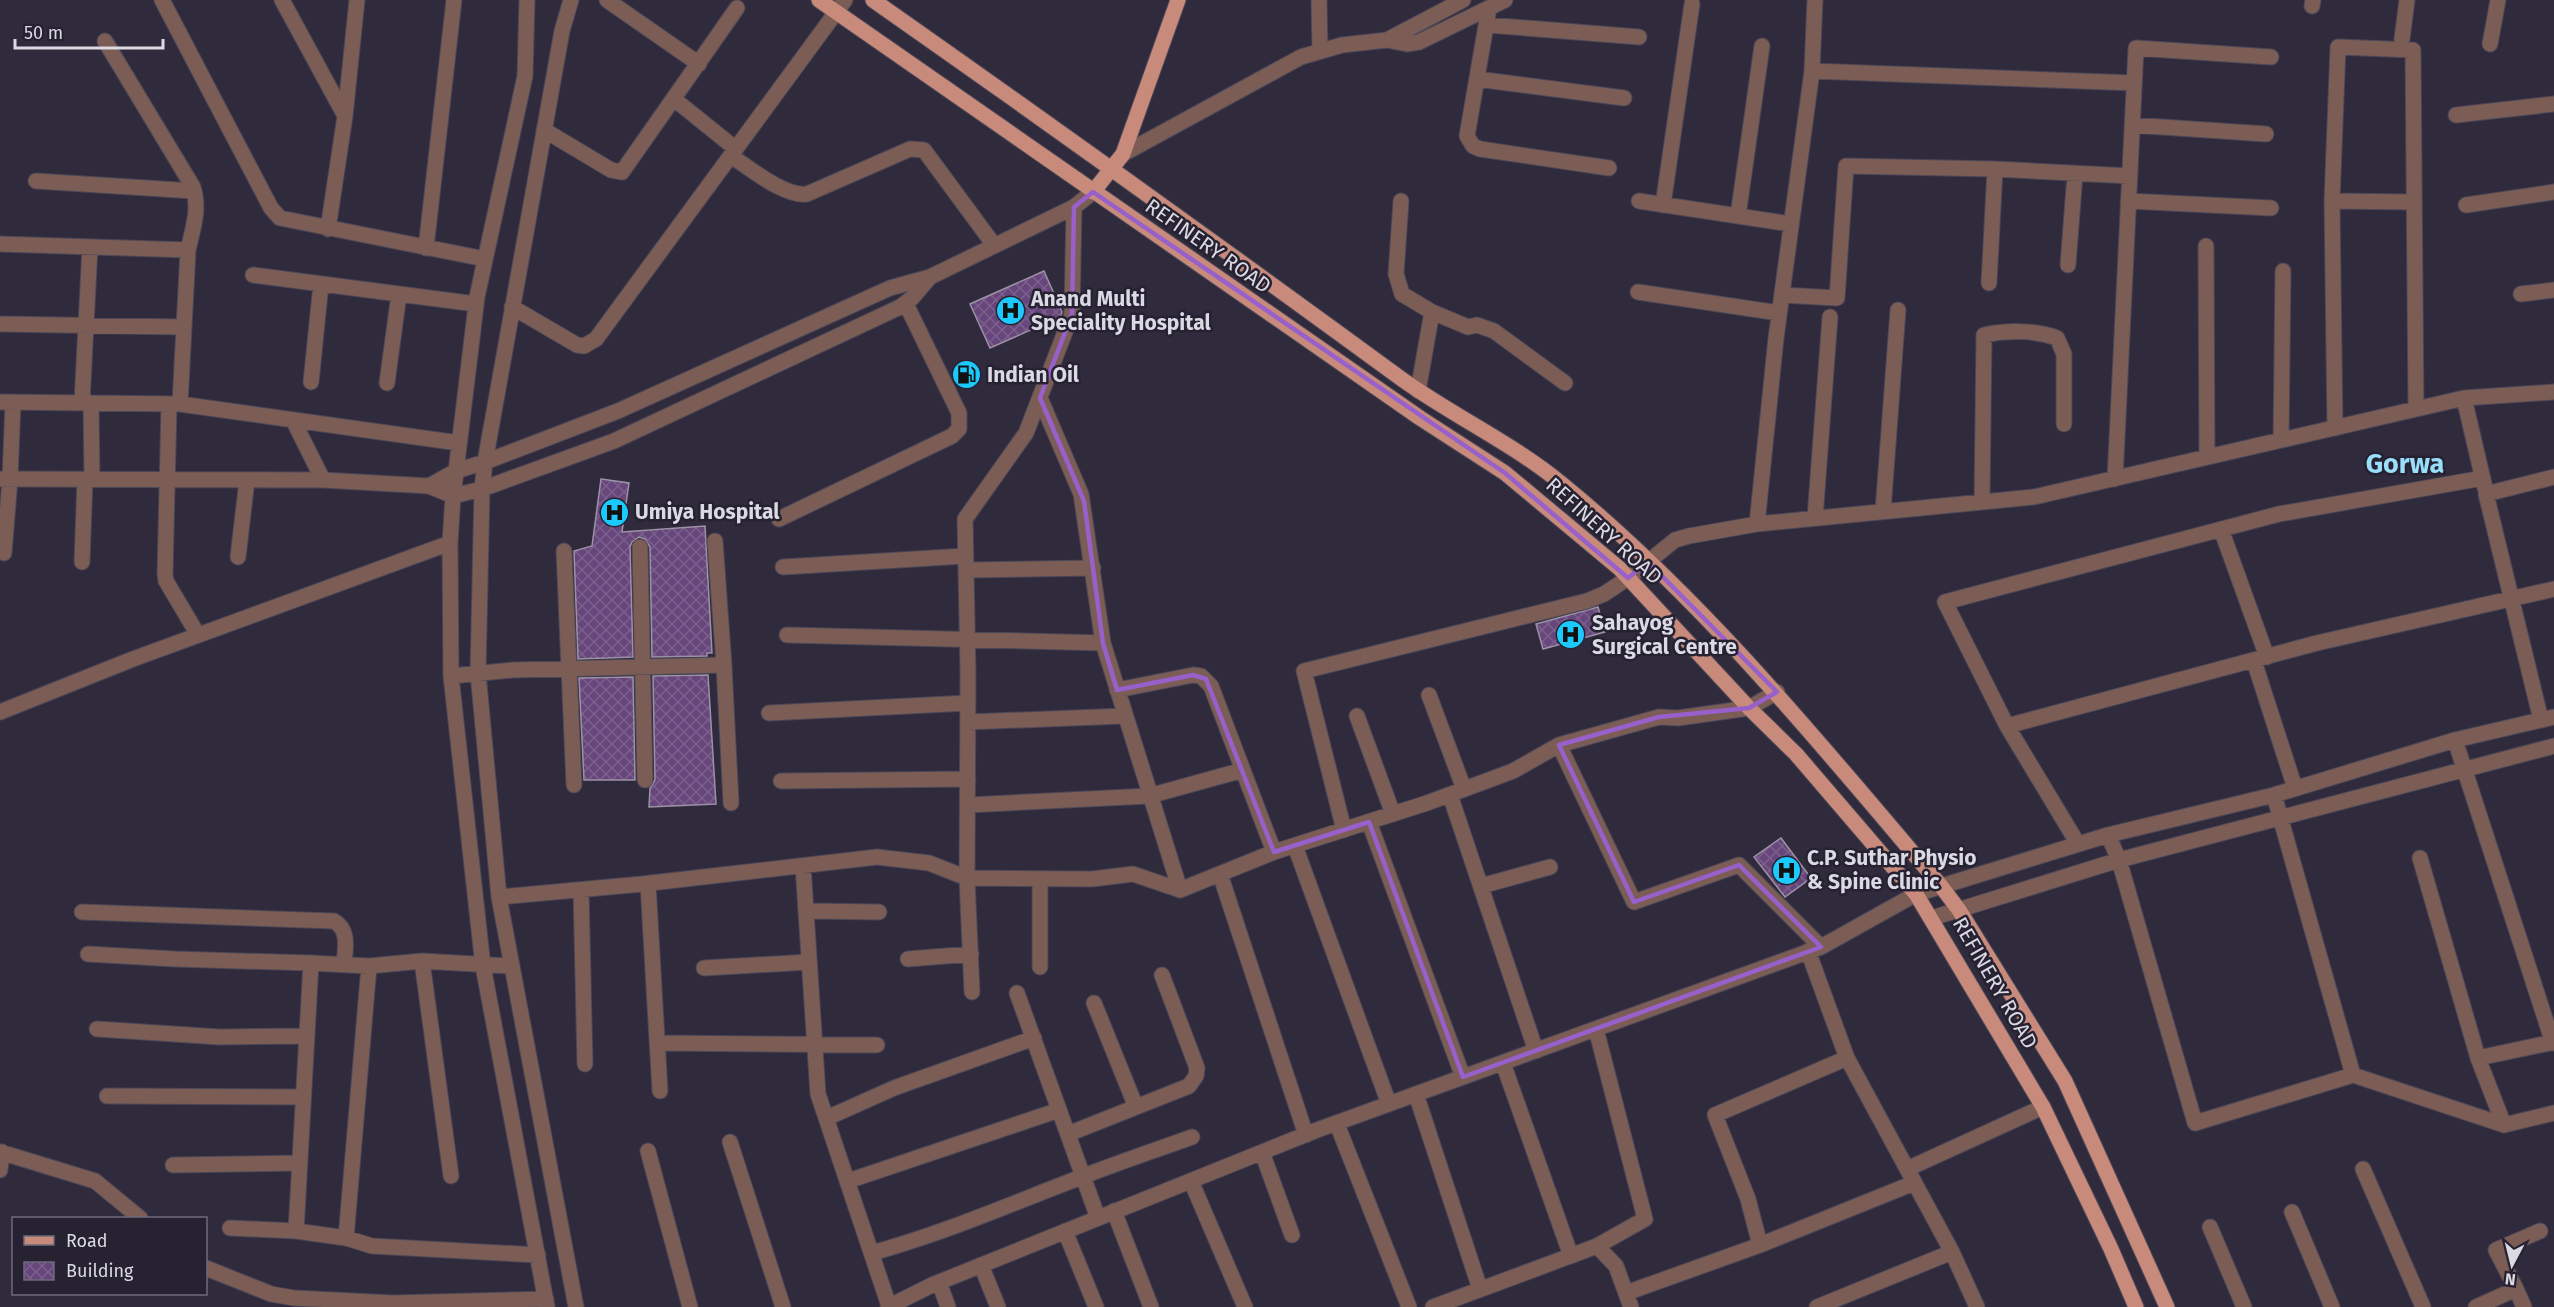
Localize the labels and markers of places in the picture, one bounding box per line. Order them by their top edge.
place label: Anand Multi Speciality Hospital [1030,286,1211,336]
hospital icon: Anand Multi Speciality Hospital [994,295,1026,327]
fuel station icon: Indian Oil [950,359,982,391]
place label: Indian Oil [987,362,1080,388]
hospital icon: Umiya Hospital [598,496,630,528]
place label: Umiya Hospital [635,499,780,525]
place label: Sahayog Surgical Centre [1592,610,1737,660]
hospital icon: Sahayog Surgical Centre [1555,619,1587,651]
place label: C.P. Suthar Physio & Spine Clinic [1807,845,1977,895]
hospital icon: C.P. Suthar Physio & Spine Clinic [1770,854,1802,886]

